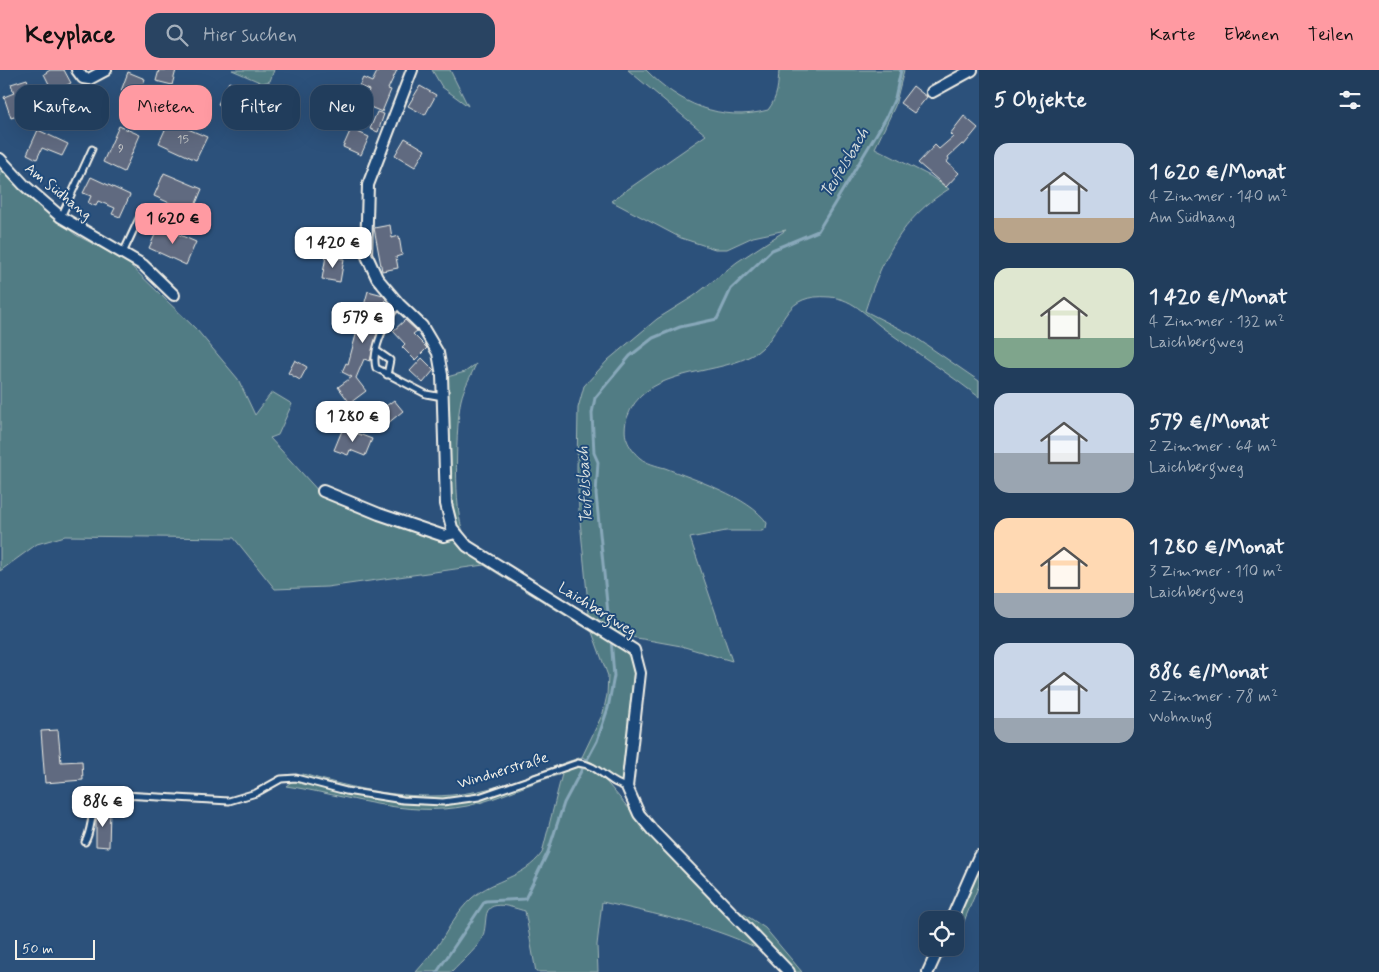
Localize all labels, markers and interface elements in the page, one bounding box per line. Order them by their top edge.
search box [145,13,495,58]
text: Keyplace [25,20,115,51]
icon: search [163,21,191,49]
text: Hier suchen [203,23,297,48]
text: Karte [1150,23,1196,47]
text: Ebenen [1224,23,1280,47]
text: Teilen [1308,23,1354,47]
chip: Kaufen [15,85,109,130]
chip: Mieten [119,85,212,130]
chip: Filter [222,85,300,130]
chip: Neu [310,85,373,130]
text: 5 Objekte [994,86,1087,114]
icon: filters [1336,86,1364,114]
water label: Teufelsbach [816,124,874,202]
house number: 15 [177,132,189,148]
house number: 9 [118,141,124,157]
text: 1 620 €/Monat [1149,158,1287,186]
street label: Am Südhang [20,159,96,225]
icon: home [1034,163,1094,223]
text: 4 Zimmer · 140 m² [1149,186,1288,207]
pin: 1 620 € [127,202,219,245]
text: Am Südhang [1149,207,1235,228]
text: 1 620 € [146,208,200,229]
pin: 1 420 € [287,226,379,269]
text: 1 420 € [306,232,360,253]
text: 1 420 €/Monat [1149,283,1288,311]
icon: home [1034,288,1094,348]
pin: 579 € [328,302,398,344]
text: 579 € [343,307,383,328]
text: 4 Zimmer · 132 m² [1149,311,1284,332]
text: Laichbergweg [1149,332,1244,353]
pin: 1 280 € [307,400,399,443]
text: 1 280 € [327,406,379,427]
text: 579 €/Monat [1149,408,1270,436]
icon: home [1034,413,1094,473]
text: 2 Zimmer · 64 m² [1149,436,1277,457]
water label: Teufelsbach [572,445,598,524]
text: Laichbergweg [1149,457,1244,478]
text: 1 280 €/Monat [1149,533,1285,561]
icon: home [1034,538,1094,598]
text: 3 Zimmer · 110 m² [1149,561,1283,582]
street label: Laichbergweg [554,578,640,643]
text: Laichbergweg [1149,582,1244,603]
text: 886 €/Monat [1149,658,1269,686]
icon: home [1034,663,1094,723]
text: 2 Zimmer · 78 m² [1149,686,1278,707]
text: Wohnung [1149,707,1212,728]
street label: Windnerstraße [455,748,551,794]
pin: 886 € [68,786,138,828]
text: 886 € [83,791,123,812]
map controls [919,911,964,956]
button: locate [919,911,964,956]
scale bar [15,937,95,960]
text: 50 m [22,940,53,958]

